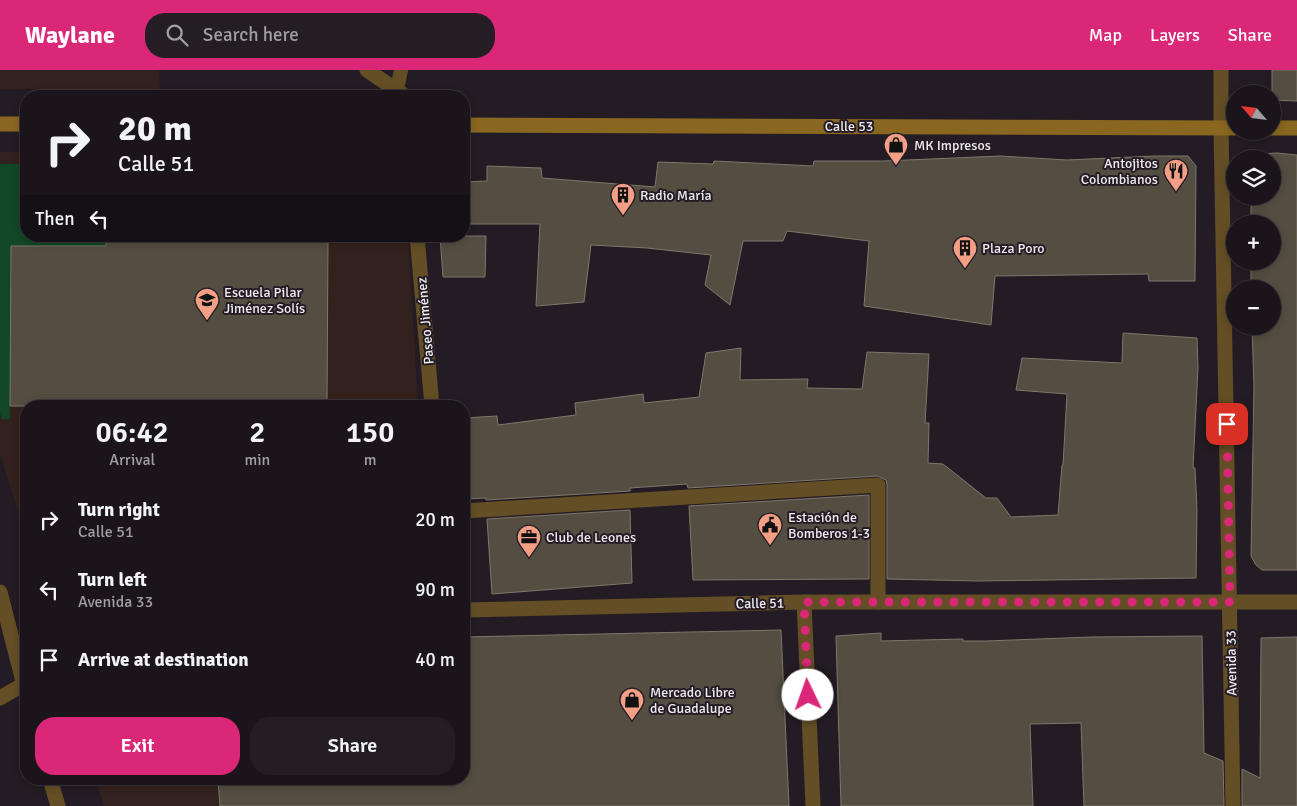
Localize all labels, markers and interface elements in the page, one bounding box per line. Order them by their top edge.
search box [145,13,495,58]
text: Waylane [25,20,115,50]
icon: search [163,21,191,49]
text: Search here [203,23,299,47]
text: Map [1089,24,1122,46]
text: Layers [1150,24,1200,46]
text: Share [1228,24,1272,46]
north arrow [1226,85,1281,140]
map controls [1226,85,1281,335]
text: 20 m [118,107,192,150]
icon: right [35,110,100,175]
street label: Calle 53 [825,118,873,135]
shop icon: MK Impresos [883,132,909,166]
place label: MK Impresos [914,137,991,154]
text: Calle 51 [118,150,194,177]
button: layers [1226,150,1281,205]
place label: Antojitos Colombianos [1081,155,1158,188]
restaurant icon: Antojitos Colombianos [1163,158,1189,192]
building icon: Radio María [610,182,636,216]
place label: Radio María [640,187,712,204]
icon: left [85,205,113,233]
text: Then [35,207,75,231]
button: + [1226,215,1281,270]
building icon: Plaza Poro [952,235,978,269]
place label: Plaza Poro [982,240,1045,257]
street label: Paseo Jiménez [413,277,438,365]
button: − [1226,280,1281,335]
place label: Escuela Pilar Jiménez Solís [224,284,305,317]
school or university icon: Escuela Pilar Jiménez Solís [194,287,220,321]
pin [1206,403,1248,445]
icon: arrive [1213,410,1241,438]
text: 06:42 [96,414,169,451]
text: 2 [249,414,265,451]
text: 150 [346,414,394,451]
text: Arrival [109,450,155,470]
text: min [244,450,270,470]
text: m [364,450,376,470]
text: Turn right [78,498,160,522]
icon: right [35,506,63,534]
text: 20 m [415,508,455,532]
place label: Estación de Bomberos 1-3 [788,509,870,542]
public building icon: Estación de Bomberos 1-3 [757,512,783,546]
text: Calle 51 [78,522,134,542]
office icon: Club de Leones [516,524,542,558]
place label: Club de Leones [546,529,636,546]
text: Turn left [78,568,147,592]
icon: left [35,576,63,604]
text: 90 m [415,578,455,602]
text: Avenida 33 [78,592,153,612]
street label: Calle 51 [736,595,784,612]
street label: Avenida 33 [1222,630,1241,696]
icon: arrive [35,646,63,674]
text: Arrive at destination [78,648,249,672]
text: 40 m [415,648,455,672]
position arrow [781,668,833,720]
place label: Mercado Libre de Guadalupe [650,684,735,717]
shop icon: Mercado Libre de Guadalupe [619,687,645,721]
button: Exit [35,717,240,775]
button: Share [250,717,455,775]

